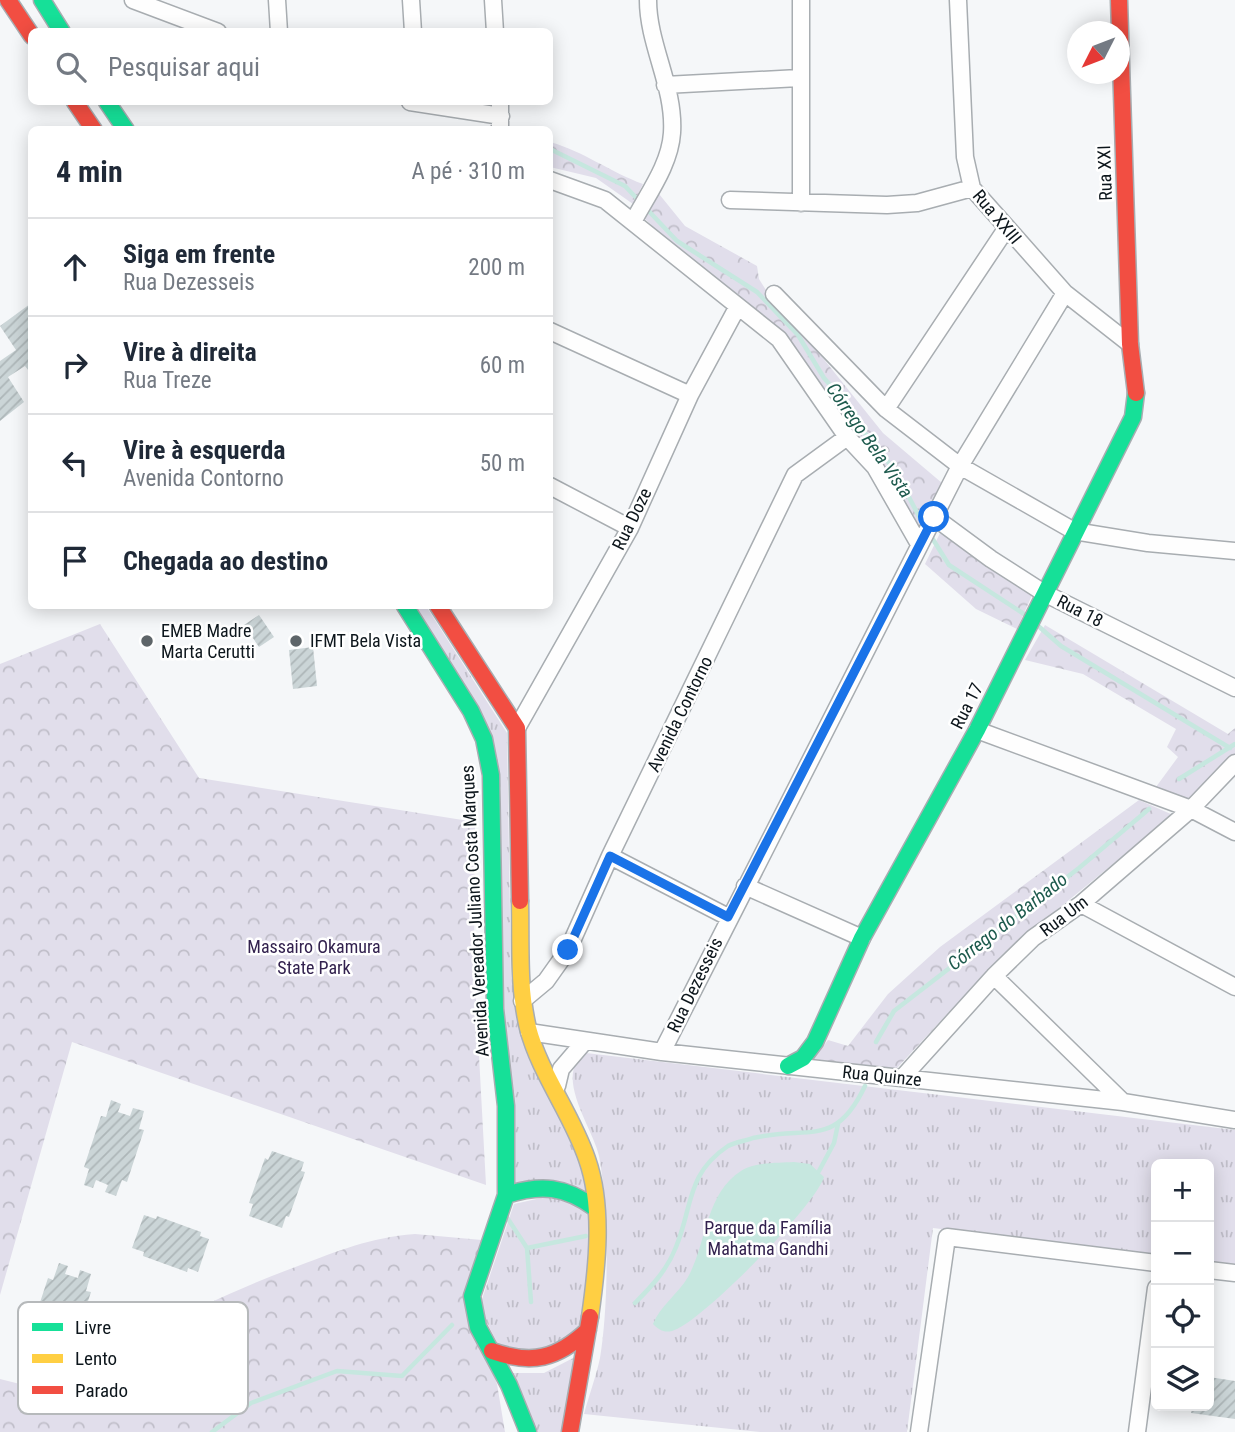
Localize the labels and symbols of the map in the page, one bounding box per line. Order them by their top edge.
north arrow [1067,21,1130,84]
street label: Rua XXI [1093,145,1116,201]
street label: Rua XXIII [969,185,1026,248]
water label: Córrego Bela Vista [821,378,918,502]
street label: Rua Doze [608,484,656,553]
route start [918,501,949,532]
street label: Rua 18 [1054,590,1107,631]
place label: EMEB Madre Marta Cerutti [161,620,255,662]
place label: IFMT Bela Vista [310,630,421,651]
marker: EMEB Madre Marta Cerutti [139,633,155,649]
marker: IFMT Bela Vista [288,633,304,649]
street label: Avenida Contorno [643,653,717,775]
street label: Rua 17 [946,679,987,732]
street label: Avenida Vereador Juliano Costa Marques [456,765,493,1057]
water label: Córrego do Barbado [943,868,1072,975]
street label: Rua Um [1036,891,1092,940]
route end [552,934,583,965]
street label: Rua Dezesseis [663,934,727,1036]
park label: Massairo Okamura State Park [247,936,381,978]
street label: Rua Quinze [841,1061,923,1090]
park label: Parque da Família Mahatma Gandhi [704,1217,832,1259]
legend [18,1302,248,1414]
text: Livre [75,1316,111,1339]
text: Lento [75,1347,117,1370]
text: Parado [75,1379,128,1402]

